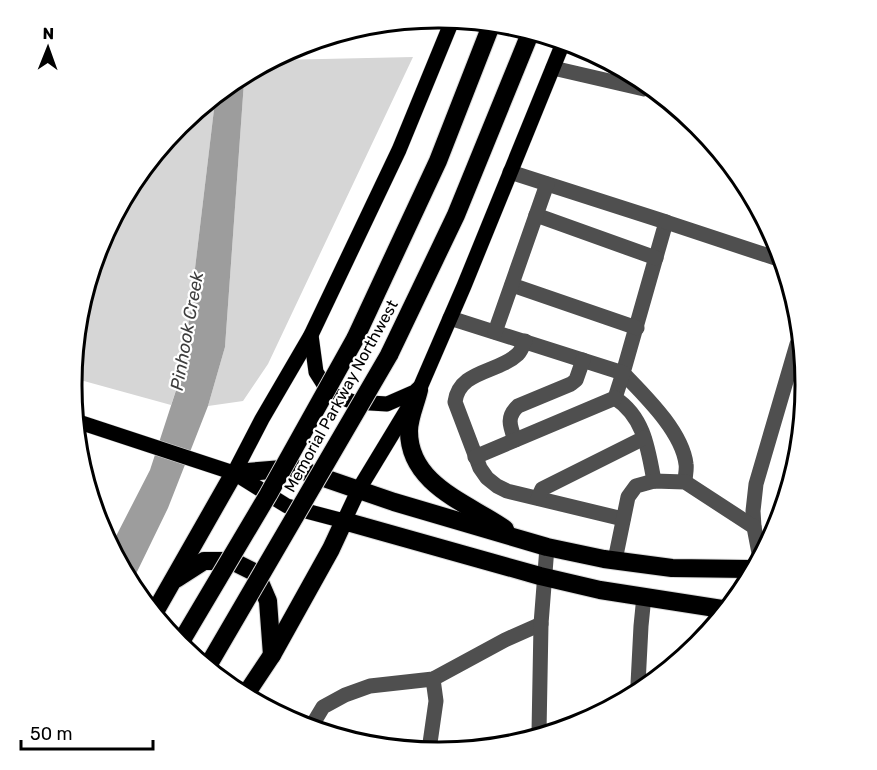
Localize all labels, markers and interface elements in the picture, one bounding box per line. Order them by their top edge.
north arrow [18,18,78,78]
text: N [42,24,54,43]
water label: Pinhook Creek [166,269,208,392]
street label: Memorial Parkway Northwest [280,297,402,495]
scale bar [21,713,153,751]
text: 50 m [30,723,73,745]

